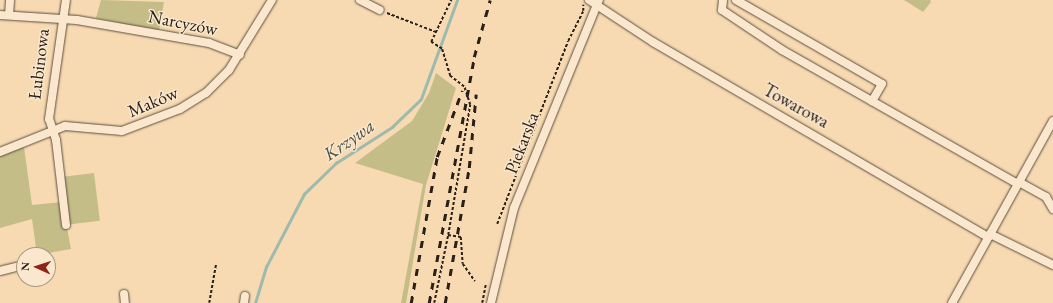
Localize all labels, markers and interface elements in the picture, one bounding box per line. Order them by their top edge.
street label: Narcyzów [147,6,219,40]
street label: Łubinowa [24,27,54,101]
street label: Towarowa [759,79,833,133]
street label: Maków [125,82,181,122]
street label: Piekarska [500,109,544,177]
water label: Krzywa [319,114,379,166]
north arrow [16,247,56,287]
text: N [18,262,32,271]

